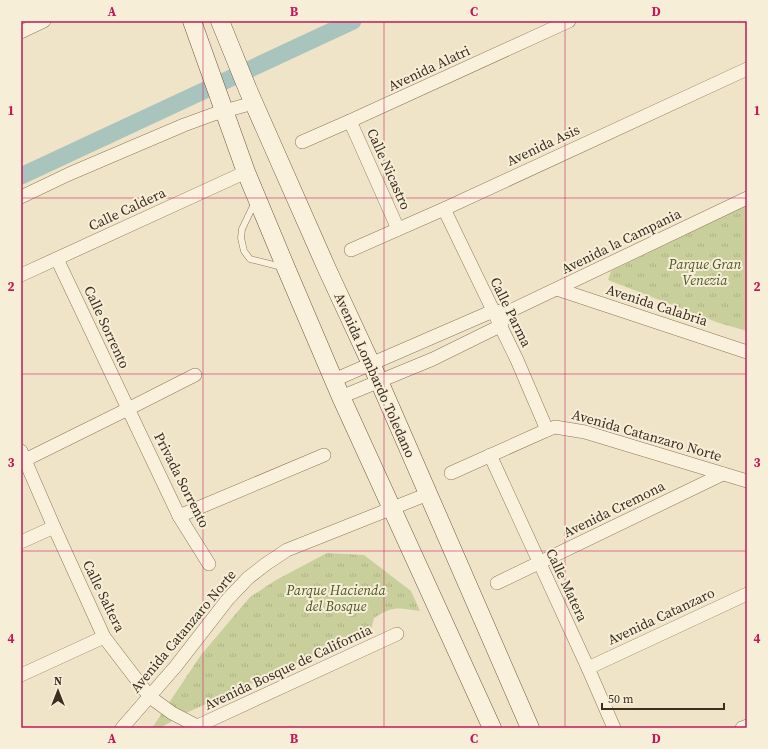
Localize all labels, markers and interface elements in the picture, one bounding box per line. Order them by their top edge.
text: A [108,3,117,20]
text: B [290,3,299,20]
text: C [470,3,478,20]
text: D [651,3,661,20]
street label: Avenida Alatri [385,40,473,96]
text: 1 [7,102,15,119]
text: 1 [753,102,761,119]
street label: Avenida Asis [503,119,583,171]
street label: Calle Nicastro [362,125,416,213]
street label: Calle Caldera [85,182,170,236]
street label: Avenida la Campania [558,203,685,279]
park label: Parque Gran Venezia [668,254,742,290]
street label: Calle Parma [485,274,537,351]
text: 2 [7,278,15,295]
text: 2 [753,278,761,295]
street label: Avenida Calabria [604,279,711,331]
street label: Calle Sorrento [79,282,135,372]
street label: Avenida Lombardo Toledano [330,289,421,461]
street label: Avenida Catanzaro Norte [570,404,724,466]
street label: Privada Sorrento [149,429,215,531]
text: 3 [7,454,15,471]
text: 3 [753,454,761,471]
street label: Avenida Cremona [560,475,669,542]
street label: Calle Matera [541,545,593,626]
street label: Calle Saltera [78,557,130,636]
street label: Avenida Catanzaro Norte [125,565,241,697]
park label: Parque Hacienda del Bosque [285,580,386,616]
street label: Avenida Catanzaro [604,582,718,650]
street label: Avenida Bosque de California [201,619,376,715]
text: 4 [7,630,15,647]
text: 4 [753,630,761,647]
north arrow [38,671,78,711]
text: N [54,674,62,689]
scale bar [602,685,724,711]
text: 50 m [608,691,634,707]
text: A [108,730,117,747]
text: B [290,730,299,747]
text: C [470,730,478,747]
text: D [651,730,661,747]

